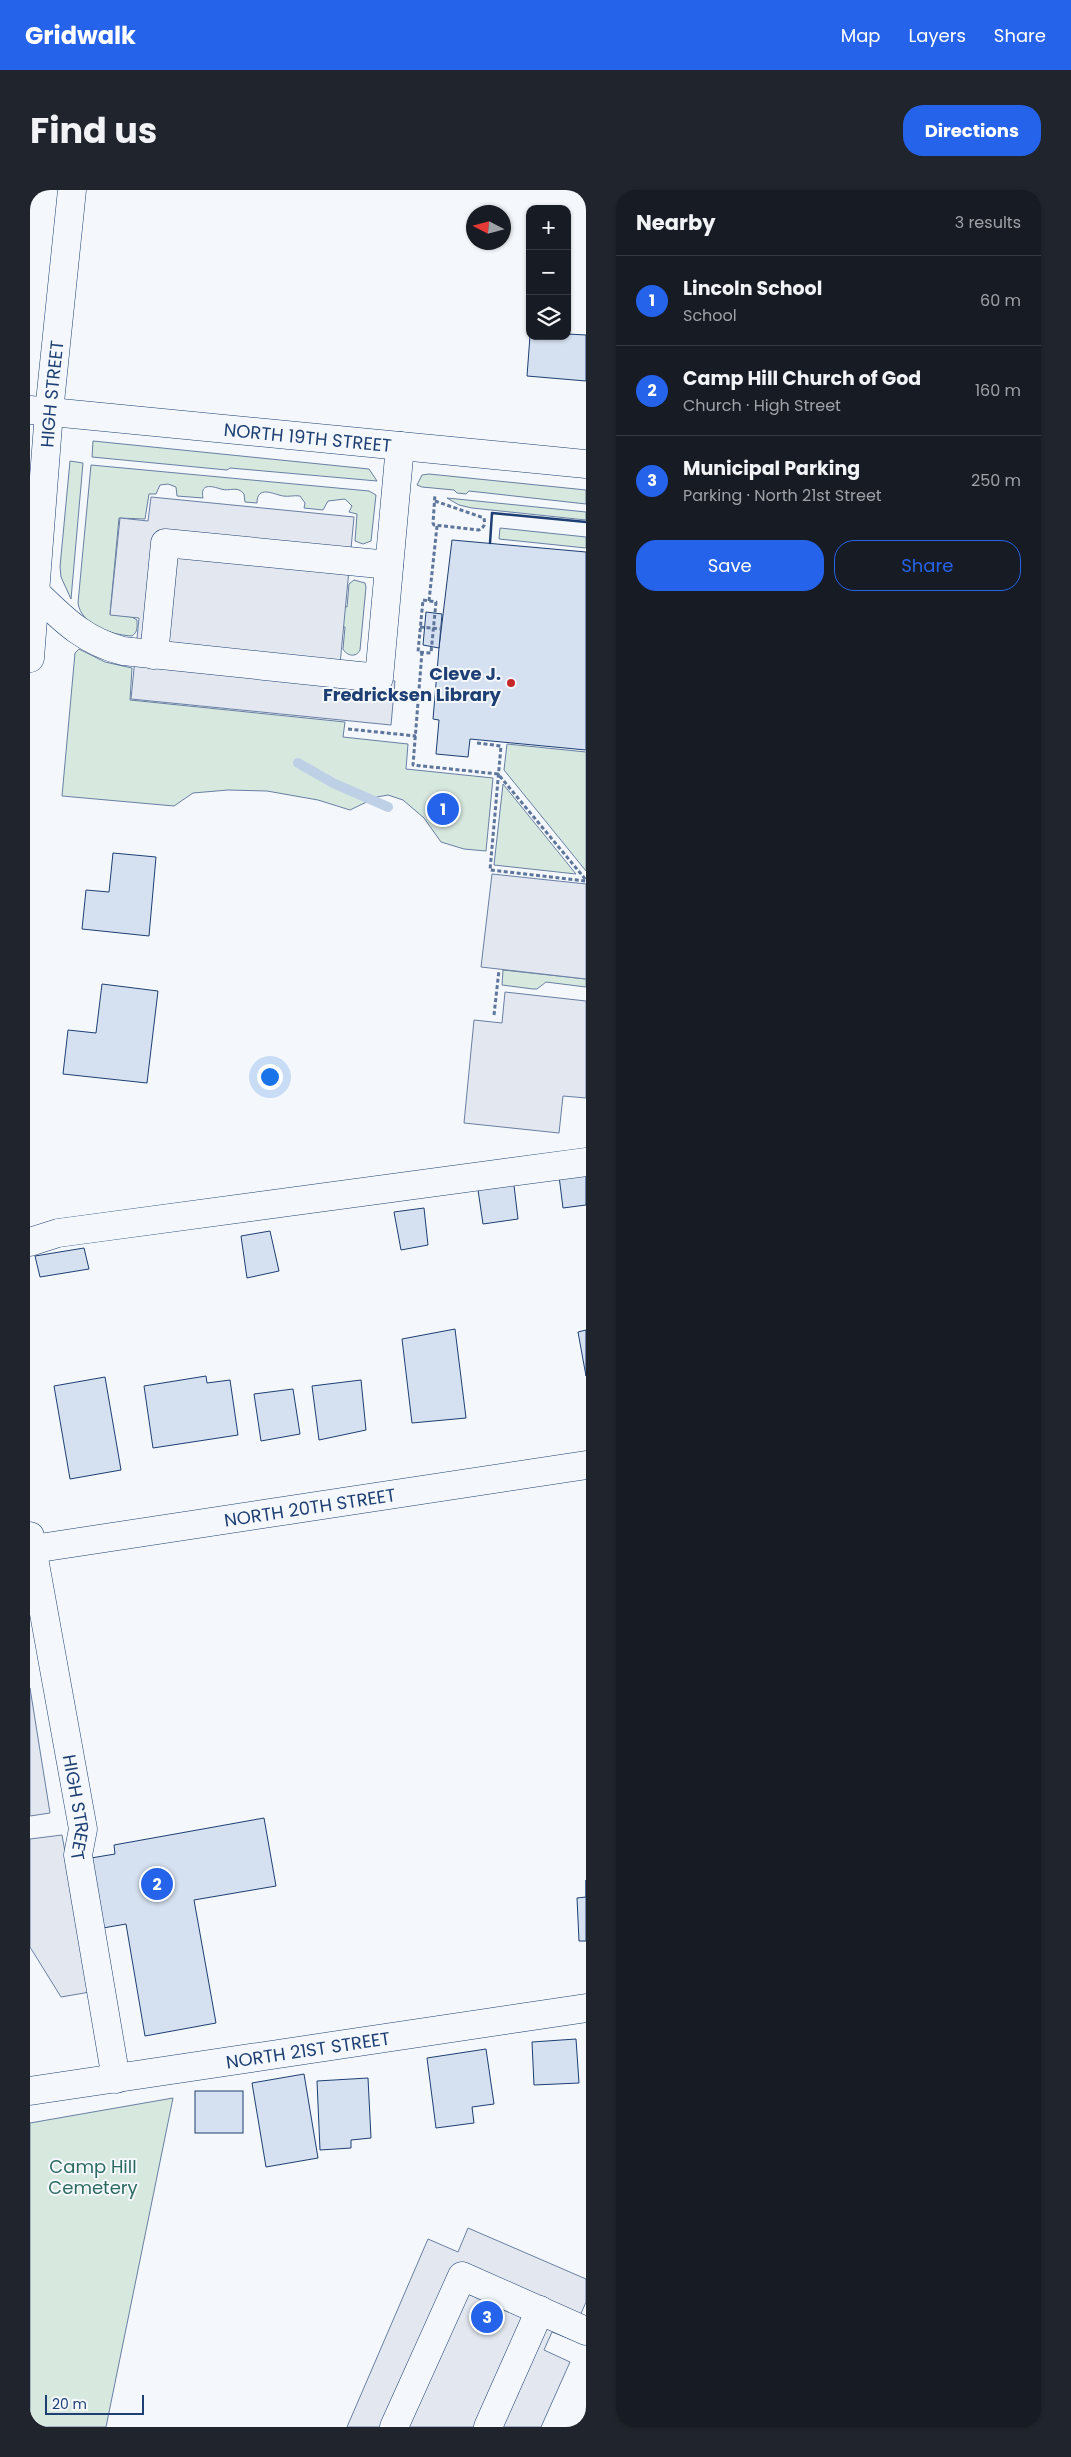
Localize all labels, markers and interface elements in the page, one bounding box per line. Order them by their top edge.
text: Gridwalk [25,19,136,52]
text: Map [841,23,881,48]
text: Layers [909,23,966,48]
text: Share [994,23,1046,48]
button: Directions [903,105,1041,156]
text: Find us [30,106,157,155]
north arrow [466,205,511,250]
map controls [526,205,571,340]
button: + [526,205,571,250]
text: Nearby [636,208,716,237]
text: 3 results [955,211,1021,234]
button: − [526,250,571,295]
text: Lincoln School [683,275,822,302]
text: 1 [649,289,655,312]
text: 60 m [980,289,1021,312]
button: layers [526,295,571,340]
text: School [683,304,737,327]
street label: HIGH STREET [34,339,69,448]
text: Camp Hill Church of God [683,365,921,392]
text: 2 [647,379,657,402]
text: 160 m [975,379,1021,402]
text: Church · High Street [683,394,841,417]
street label: NORTH 19TH STREET [223,416,393,458]
text: Municipal Parking [683,455,860,482]
text: 3 [647,469,657,492]
text: 250 m [971,469,1021,492]
text: Parking · North 21st Street [683,484,882,507]
button: Save [636,540,824,591]
button: Share [834,540,1021,591]
place label: Cleve J. Fredricksen Library [323,661,502,707]
marker: Cleve J. Fredricksen Library [505,677,517,689]
pin: 1 [427,790,459,828]
your location [257,1064,283,1090]
street label: NORTH 20TH STREET [222,1482,397,1532]
street label: HIGH STREET [57,1752,96,1863]
pin: 2 [141,1865,173,1903]
street label: NORTH 21ST STREET [224,2025,392,2074]
park label: Camp Hill Cemetery [48,2154,138,2200]
pin: 3 [471,2298,503,2336]
scale bar [45,2392,144,2415]
text: 20 m [52,2394,87,2414]

